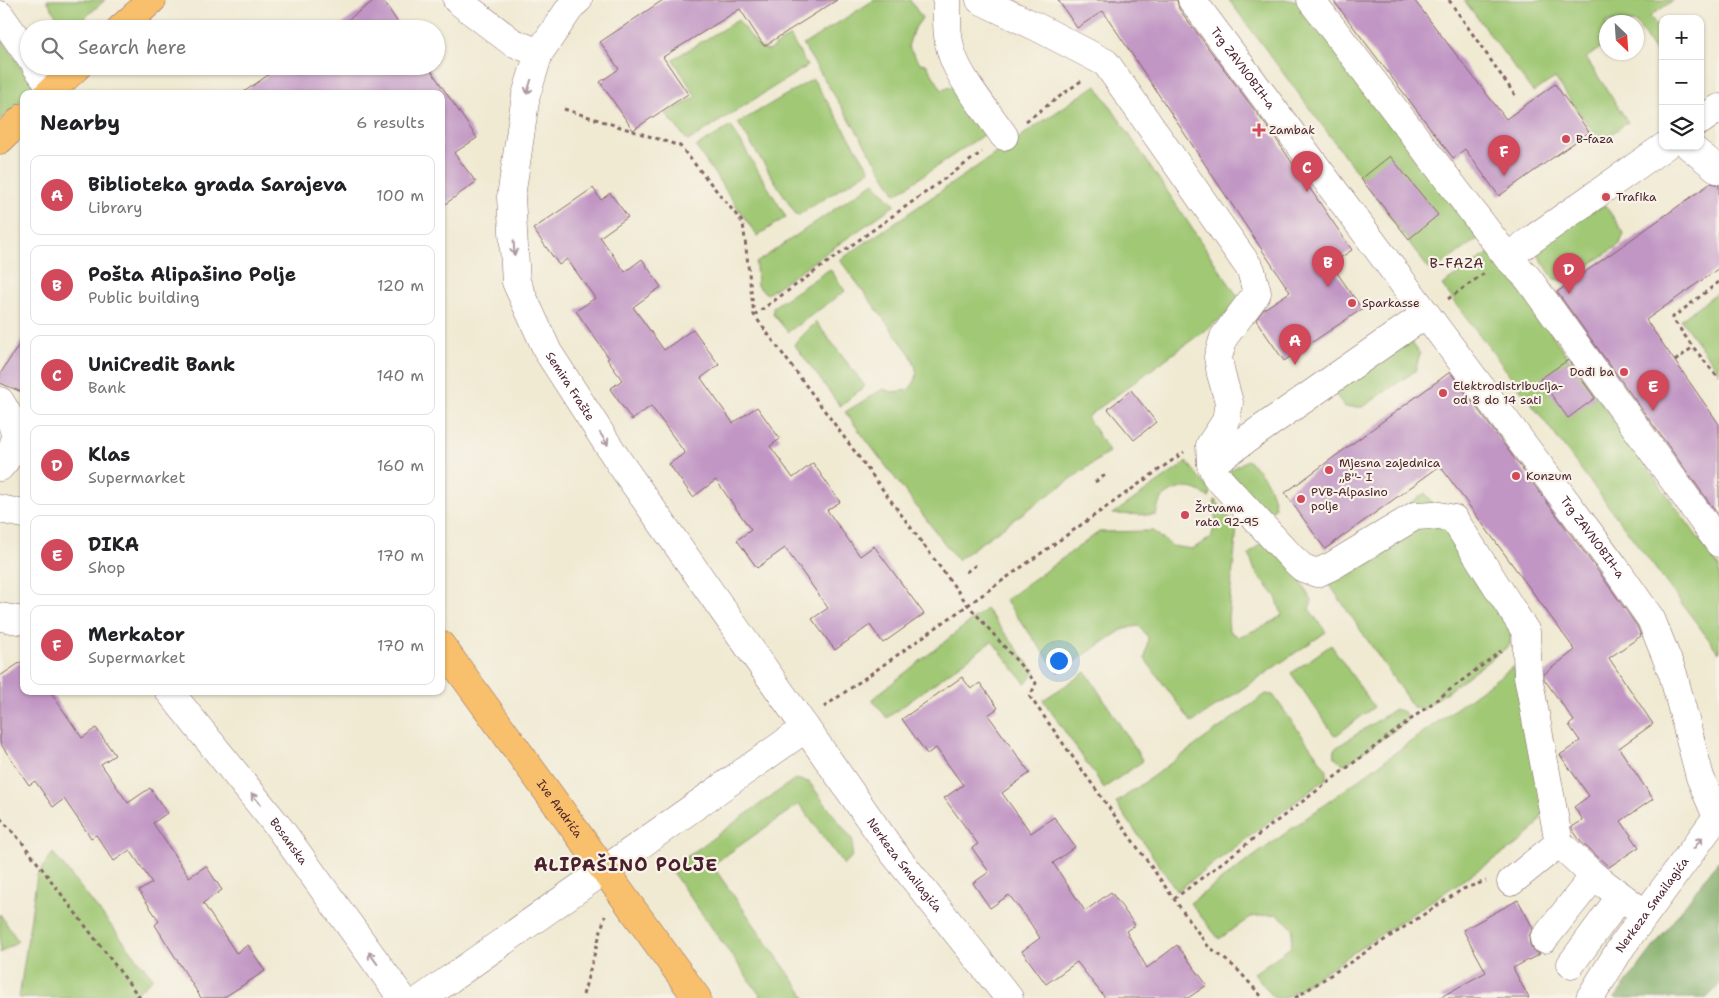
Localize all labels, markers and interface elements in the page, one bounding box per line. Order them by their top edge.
north arrow [1599,15,1644,60]
map controls [1659,15,1704,150]
button: + [1659,15,1704,60]
search box [20,20,445,75]
street label: Trg ZAVNOBIH-a [1207,24,1279,113]
icon: search [38,34,66,62]
text: Search here [78,35,187,60]
button: − [1659,60,1704,105]
one-way arrow [523,79,533,95]
button: layers [1659,105,1704,150]
text: Nearby [40,109,120,137]
text: 6 results [356,112,425,133]
place label: Zambak [1269,122,1315,138]
marker: Zambak [1253,124,1265,136]
place label: B-faza [1576,131,1614,147]
marker: B-faza [1560,133,1572,145]
pin: F [1488,135,1520,176]
pin: C [1291,151,1323,192]
text: Biblioteka grada Sarajeva [88,172,347,197]
text: A [51,185,63,206]
text: 100 m [376,185,424,206]
place label: Trafika [1616,189,1657,205]
marker: Trafika [1600,191,1612,203]
text: Library [88,197,143,218]
one-way arrow [509,240,518,256]
pin: B [1312,246,1344,287]
pin: D [1553,253,1585,294]
district label: B-FAZA [1429,254,1485,272]
text: Pošta Alipašino Polje [88,262,296,287]
text: B [52,275,62,296]
text: 120 m [377,275,424,296]
text: Public building [88,287,200,308]
place label: Sparkasse [1362,295,1420,311]
marker: Sparkasse [1346,297,1358,309]
pin: A [1279,324,1311,365]
street label: Semira Frašte [542,349,598,424]
text: UniCredit Bank [88,352,235,377]
place label: Dođi ba [1569,364,1615,380]
text: C [52,365,62,386]
text: 140 m [377,365,424,386]
marker: Dođi ba [1618,366,1630,378]
pin: E [1637,370,1669,411]
text: Bank [88,377,126,398]
place label: Elektrodistribucija- od 8 do 14 sati [1453,378,1564,408]
marker: Elektrodistribucija- od 8 do 14 sati [1437,387,1449,399]
one-way arrow [600,432,610,446]
text: Klas [88,442,130,467]
text: D [51,455,63,476]
text: 160 m [377,455,424,476]
place label: Mjesna zajednica ,,B''- I [1339,455,1441,485]
marker: Mjesna zajednica ,,B''- I [1323,464,1335,476]
text: Supermarket [88,467,185,488]
place label: Konzum [1526,468,1572,484]
marker: Konzum [1510,470,1522,482]
place label: PVB-Alpasino polje [1311,484,1388,514]
marker: PVB-Alpasino polje [1295,493,1307,505]
street label: Trg ZAVNOBIH-a [1557,493,1628,582]
place label: Žrtvama rata 92-95 [1195,500,1259,530]
marker: Žrtvama rata 92-95 [1179,509,1191,521]
text: DIKA [88,532,139,557]
text: E [52,545,62,566]
text: 170 m [377,545,424,566]
text: Shop [88,557,125,578]
text: Merkator [88,622,185,647]
text: F [52,635,62,656]
text: 170 m [377,635,424,656]
text: Supermarket [88,647,185,668]
your location [1046,648,1072,674]
street label: Ive Andrića [533,776,586,841]
one-way arrow [251,793,262,806]
street label: Bosanska [266,814,311,868]
street label: Nerkeza Smailagića [863,815,946,916]
one-way arrow [1693,836,1703,850]
district label: ALIPAŠINO POLJE [534,853,718,877]
street label: Nerkeza Smailagića [1612,854,1693,956]
one-way arrow [368,952,379,966]

